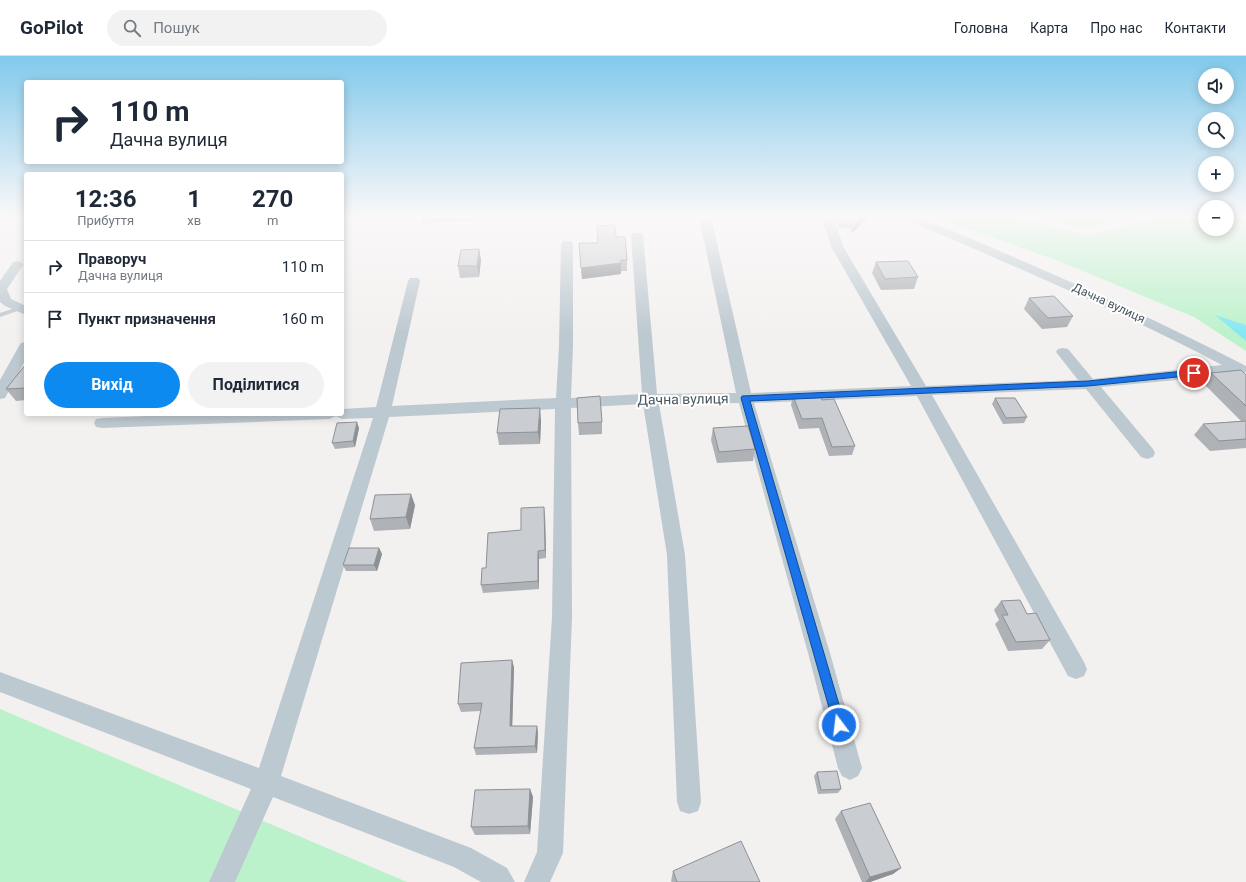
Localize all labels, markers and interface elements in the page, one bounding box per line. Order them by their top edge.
search box [107,10,387,46]
text: GoPilot [20,16,83,39]
icon: search [121,17,143,39]
text: Пошук [153,19,200,37]
text: Головна [954,20,1008,36]
text: Карта [1030,20,1068,36]
text: Про нас [1090,20,1143,36]
text: Контакти [1165,20,1226,36]
map controls [1198,68,1234,236]
button: sound [1198,68,1234,104]
text: 110 m [110,95,189,128]
icon: right [44,96,96,148]
button: search [1198,112,1234,148]
text: Дачна вулиця [110,129,228,150]
button: + [1198,156,1234,192]
text: 12:36 [75,185,137,213]
text: 1 [187,185,201,213]
text: 270 [252,185,293,213]
button: − [1198,200,1234,236]
text: Прибуття [77,213,134,228]
text: хв [187,213,201,228]
text: m [267,213,278,228]
text: Праворуч [78,250,146,268]
icon: right [44,256,66,278]
text: 110 m [282,258,324,276]
text: Дачна вулиця [78,268,163,283]
street label: Дачна вулиця [1071,280,1147,326]
icon: arrive [44,308,66,330]
text: Пункт призначення [78,310,216,328]
text: 160 m [282,310,324,328]
pin [1177,356,1211,390]
button: Вихід [44,362,180,408]
button: Поділитися [188,362,324,408]
icon: arrive [1183,362,1205,384]
street label: Дачна вулиця [637,390,729,408]
position arrow [818,704,860,746]

